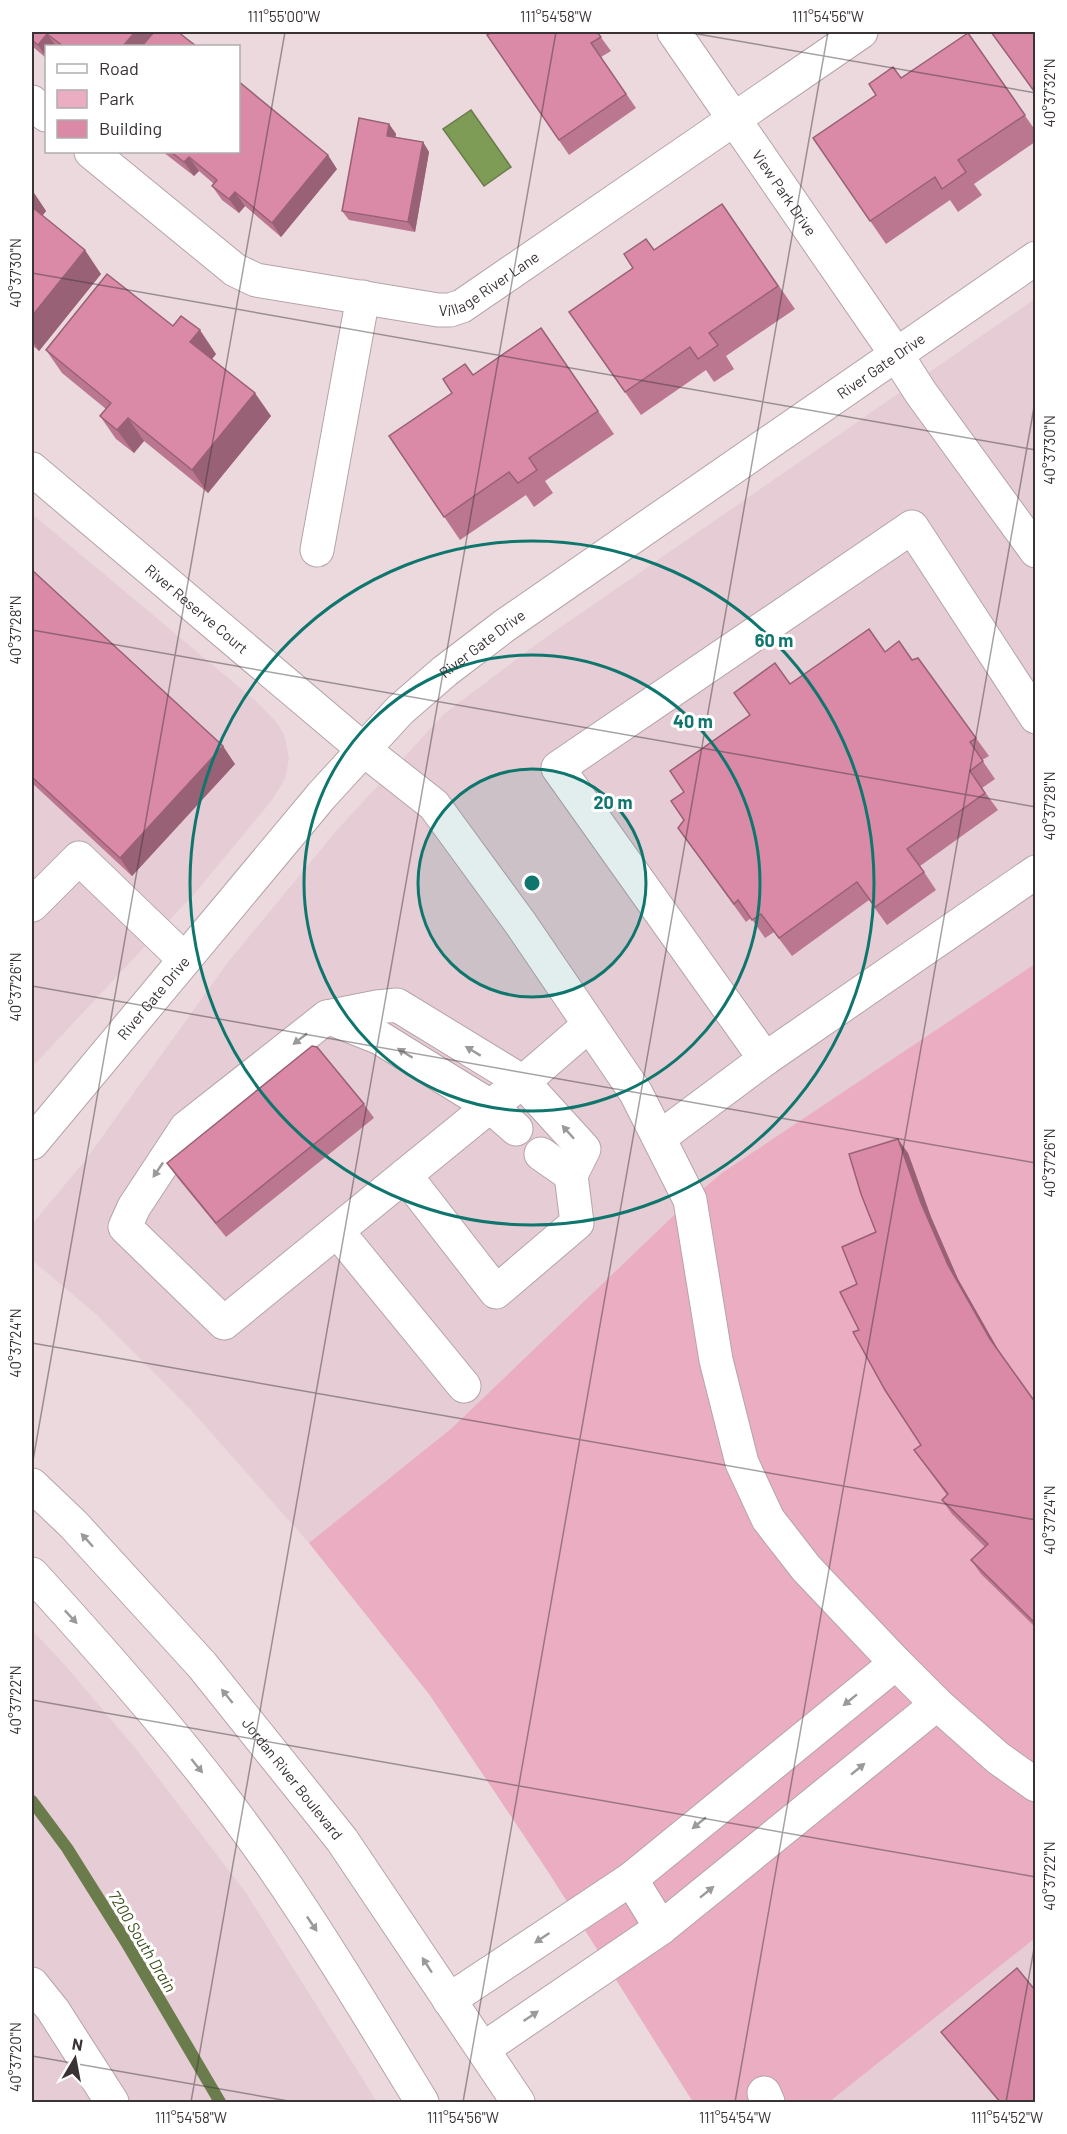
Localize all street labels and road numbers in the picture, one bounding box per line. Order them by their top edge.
street label: View Park Drive [749,146,821,239]
street label: Village River Lane [439,247,542,319]
street label: River Gate Drive [833,329,928,402]
street label: River Reserve Court [142,560,252,657]
street label: River Gate Drive [435,605,528,681]
street label: River Gate Drive [113,953,193,1043]
street label: Jordan River Boulevard [239,1714,347,1843]

